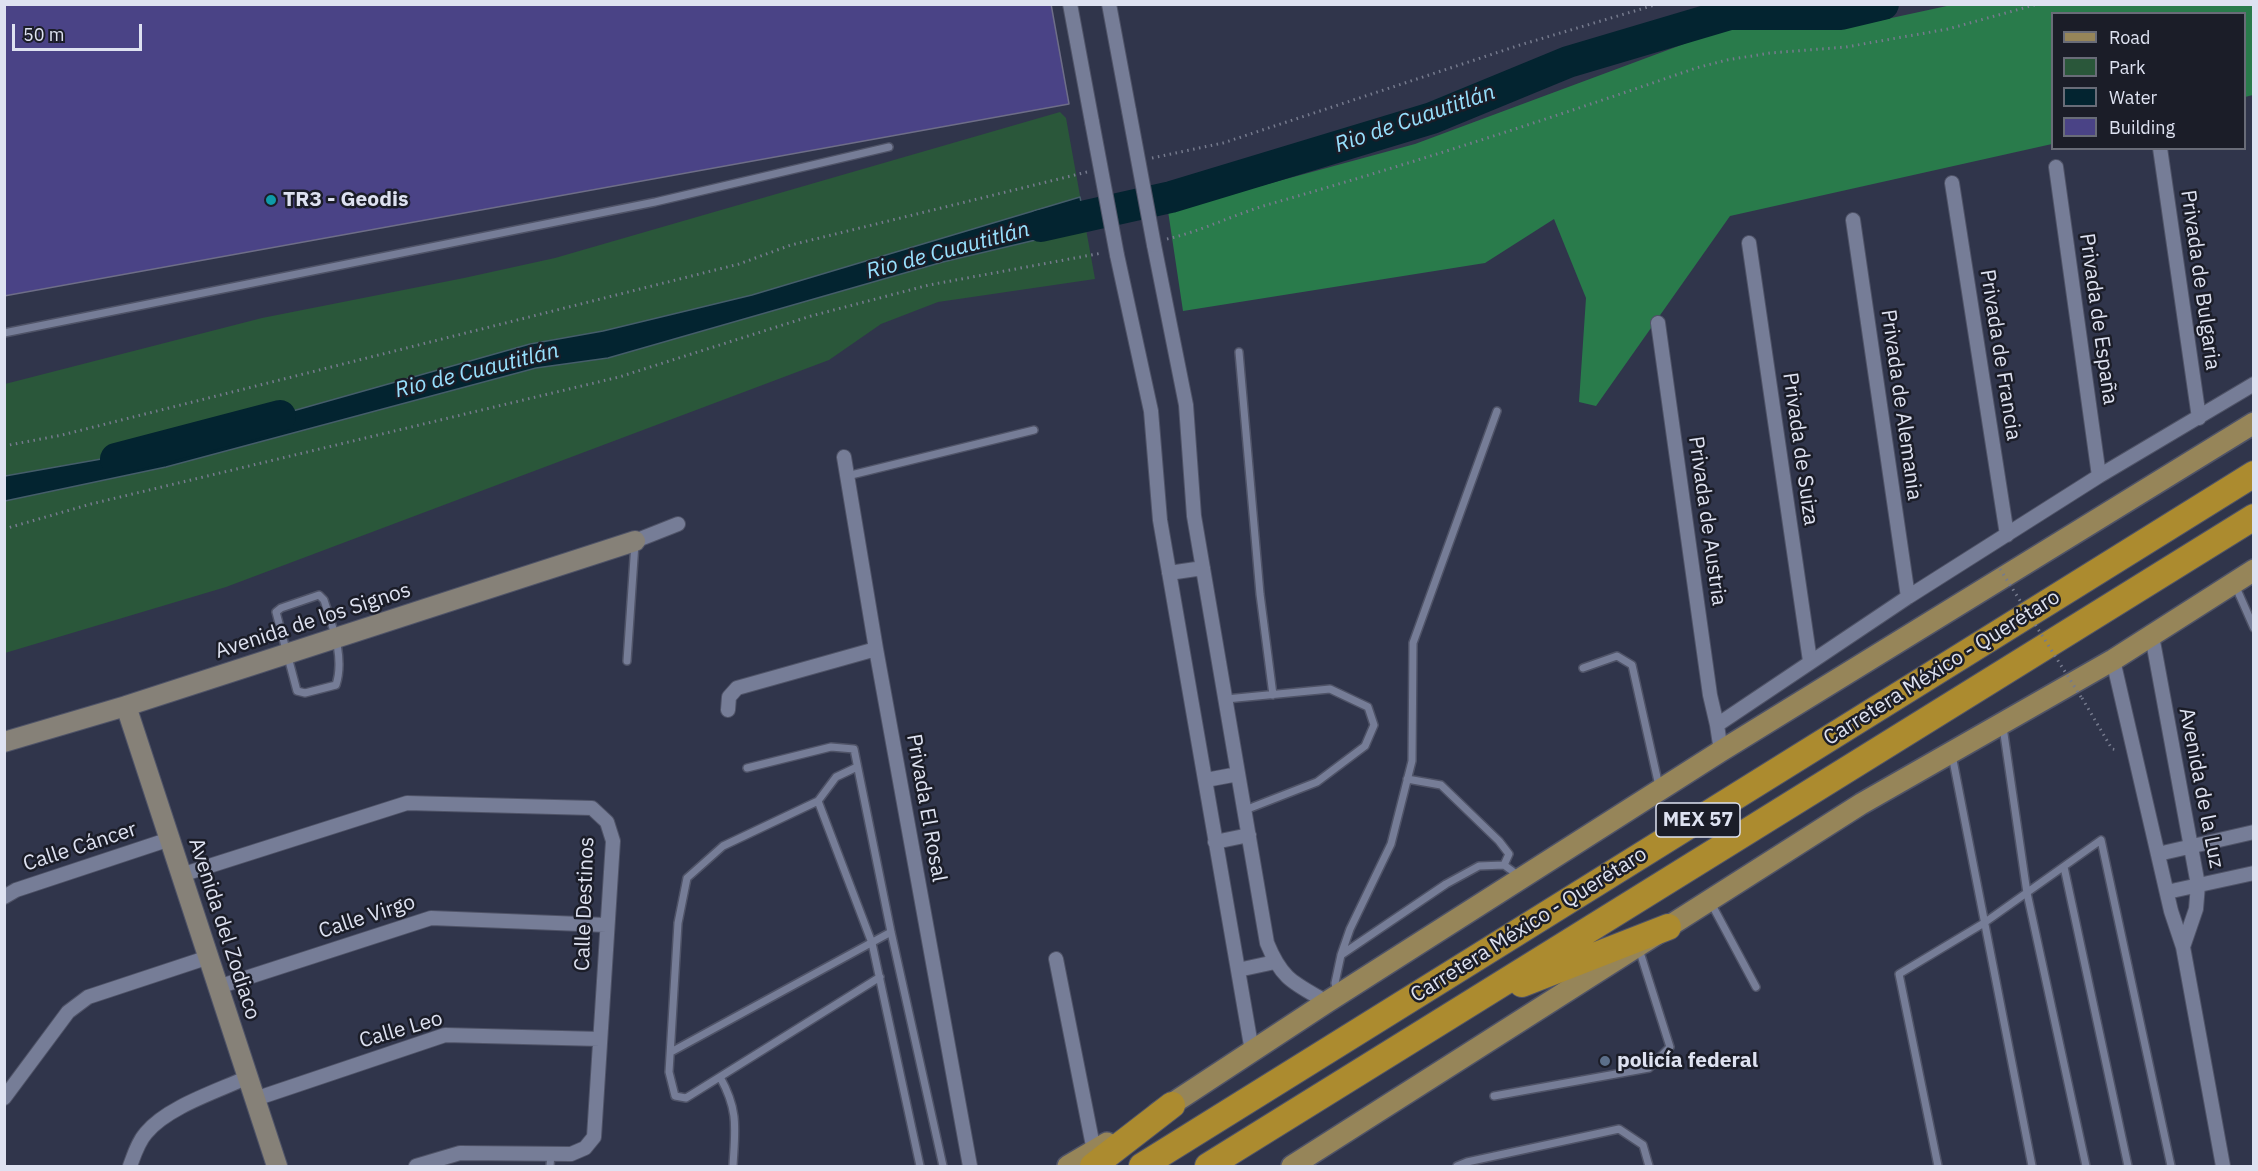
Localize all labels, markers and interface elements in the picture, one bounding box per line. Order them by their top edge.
scale bar [15,12,146,50]
legend [2051,12,2246,150]
text: 50 m [23,23,65,46]
text: Road [2109,26,2150,49]
text: Park [2109,56,2145,79]
water label: Rio de Cuautitlán [1331,79,1499,159]
text: Water [2109,86,2157,109]
text: Building [2109,116,2175,139]
place label: TR3 - Geodis [283,187,408,213]
street label: Privada de Bulgaria [2175,188,2225,372]
marker: TR3 - Geodis [264,193,278,207]
water label: Rio de Cuautitlán [864,217,1032,285]
street label: Privada de España [2073,232,2123,406]
street label: Privada de Francia [1974,268,2026,442]
street label: Privada de Alemania [1875,308,1927,502]
water label: Rio de Cuautitlán [392,338,562,404]
street label: Privada de Suiza [1777,371,1823,527]
street label: Privada de Austria [1683,435,1731,607]
street label: Avenida de los Signos [212,577,414,665]
street label: Carretera México - Querétaro [1819,585,2065,751]
street label: Avenida de la Luz [2173,706,2229,870]
street label: Privada El Rosal [901,732,951,884]
road number: MEX 57 [1656,803,1740,837]
street label: Calle Cáncer [20,817,140,877]
street label: Avenida del Zodiaco [183,835,265,1023]
street label: Calle Destinos [570,836,600,972]
street label: Carretera México - Querétaro [1406,842,1652,1008]
street label: Calle Virgo [316,890,418,944]
street label: Calle Leo [356,1006,446,1054]
place label: policía federal [1617,1048,1758,1074]
marker: policía federal [1598,1054,1612,1068]

